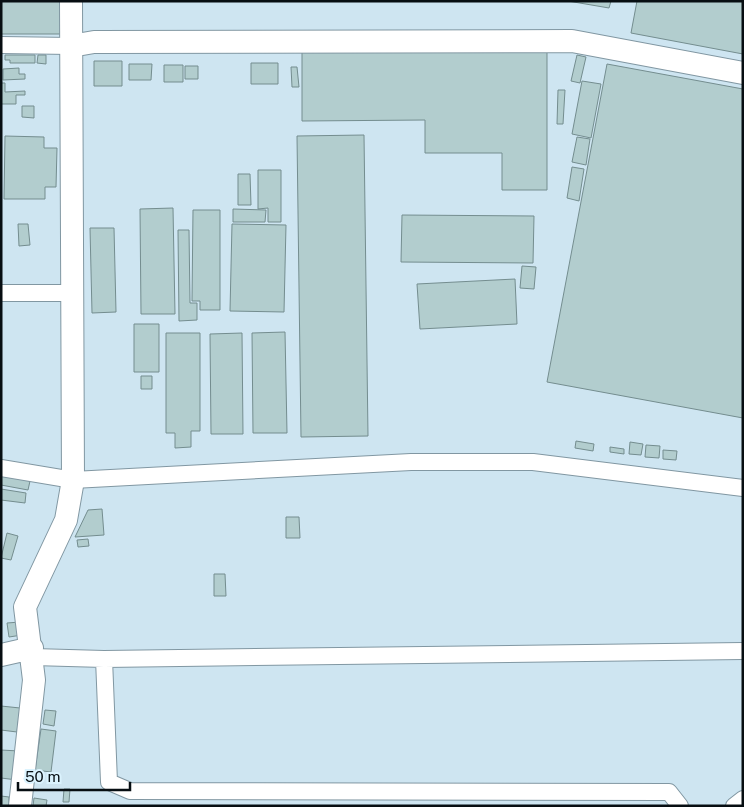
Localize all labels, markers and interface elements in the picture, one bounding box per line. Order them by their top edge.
scale bar [18,760,130,792]
text: 50 m [25,768,60,785]

